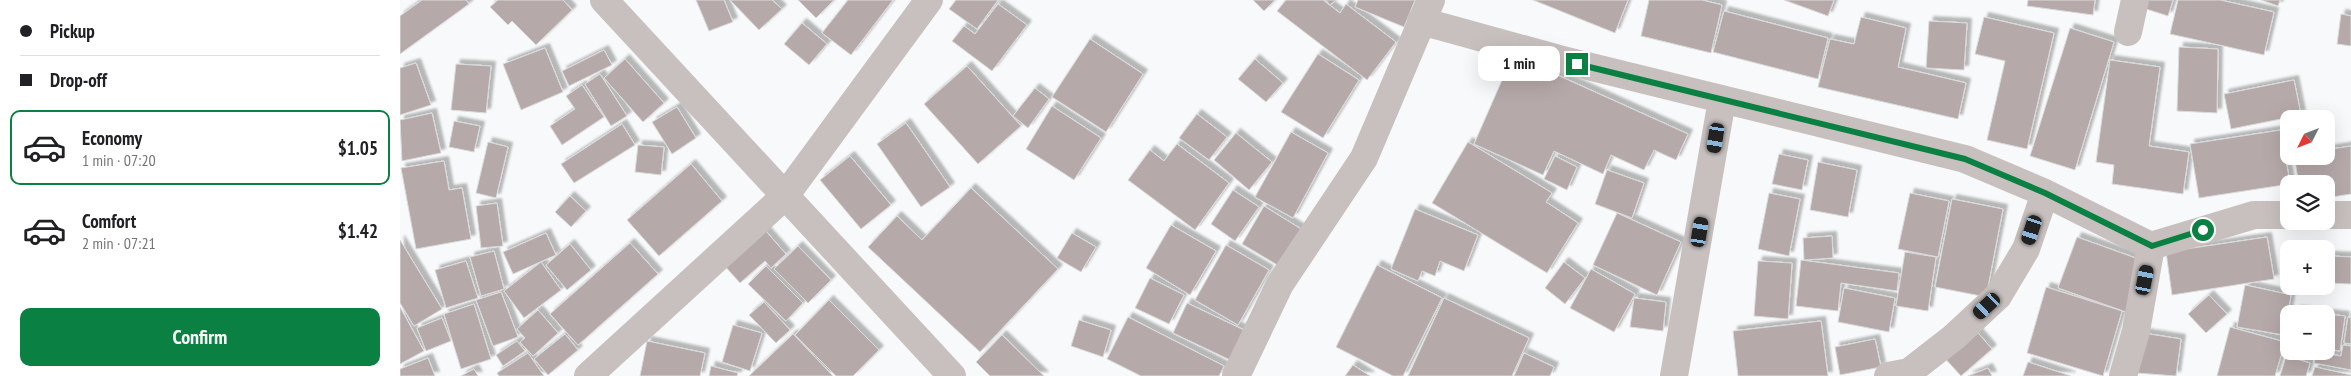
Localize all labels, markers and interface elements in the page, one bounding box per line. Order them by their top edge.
text: Pickup [50,19,95,43]
callout: 1 min [1477,46,1560,82]
text: 1 min [1503,53,1535,73]
route end [1566,53,1588,75]
text: Drop-off [50,68,107,92]
north arrow [2280,110,2335,165]
map controls [2280,110,2335,360]
car [1706,122,1725,154]
icon: car [22,125,67,170]
text: Economy [82,126,142,150]
text: $1.05 [338,136,378,160]
text: 1 min · 07:20 [82,150,156,170]
button: layers [2280,175,2335,230]
icon: car [22,208,67,253]
text: Comfort [82,209,136,233]
car [2020,213,2043,247]
car [1690,216,1709,248]
text: $1.42 [338,219,378,243]
route start [2192,219,2214,241]
text: 2 min · 07:21 [82,233,156,253]
button: + [2280,240,2335,295]
car [2134,264,2155,296]
car [1970,290,2003,322]
button: − [2280,305,2335,360]
button: Confirm [20,308,380,366]

